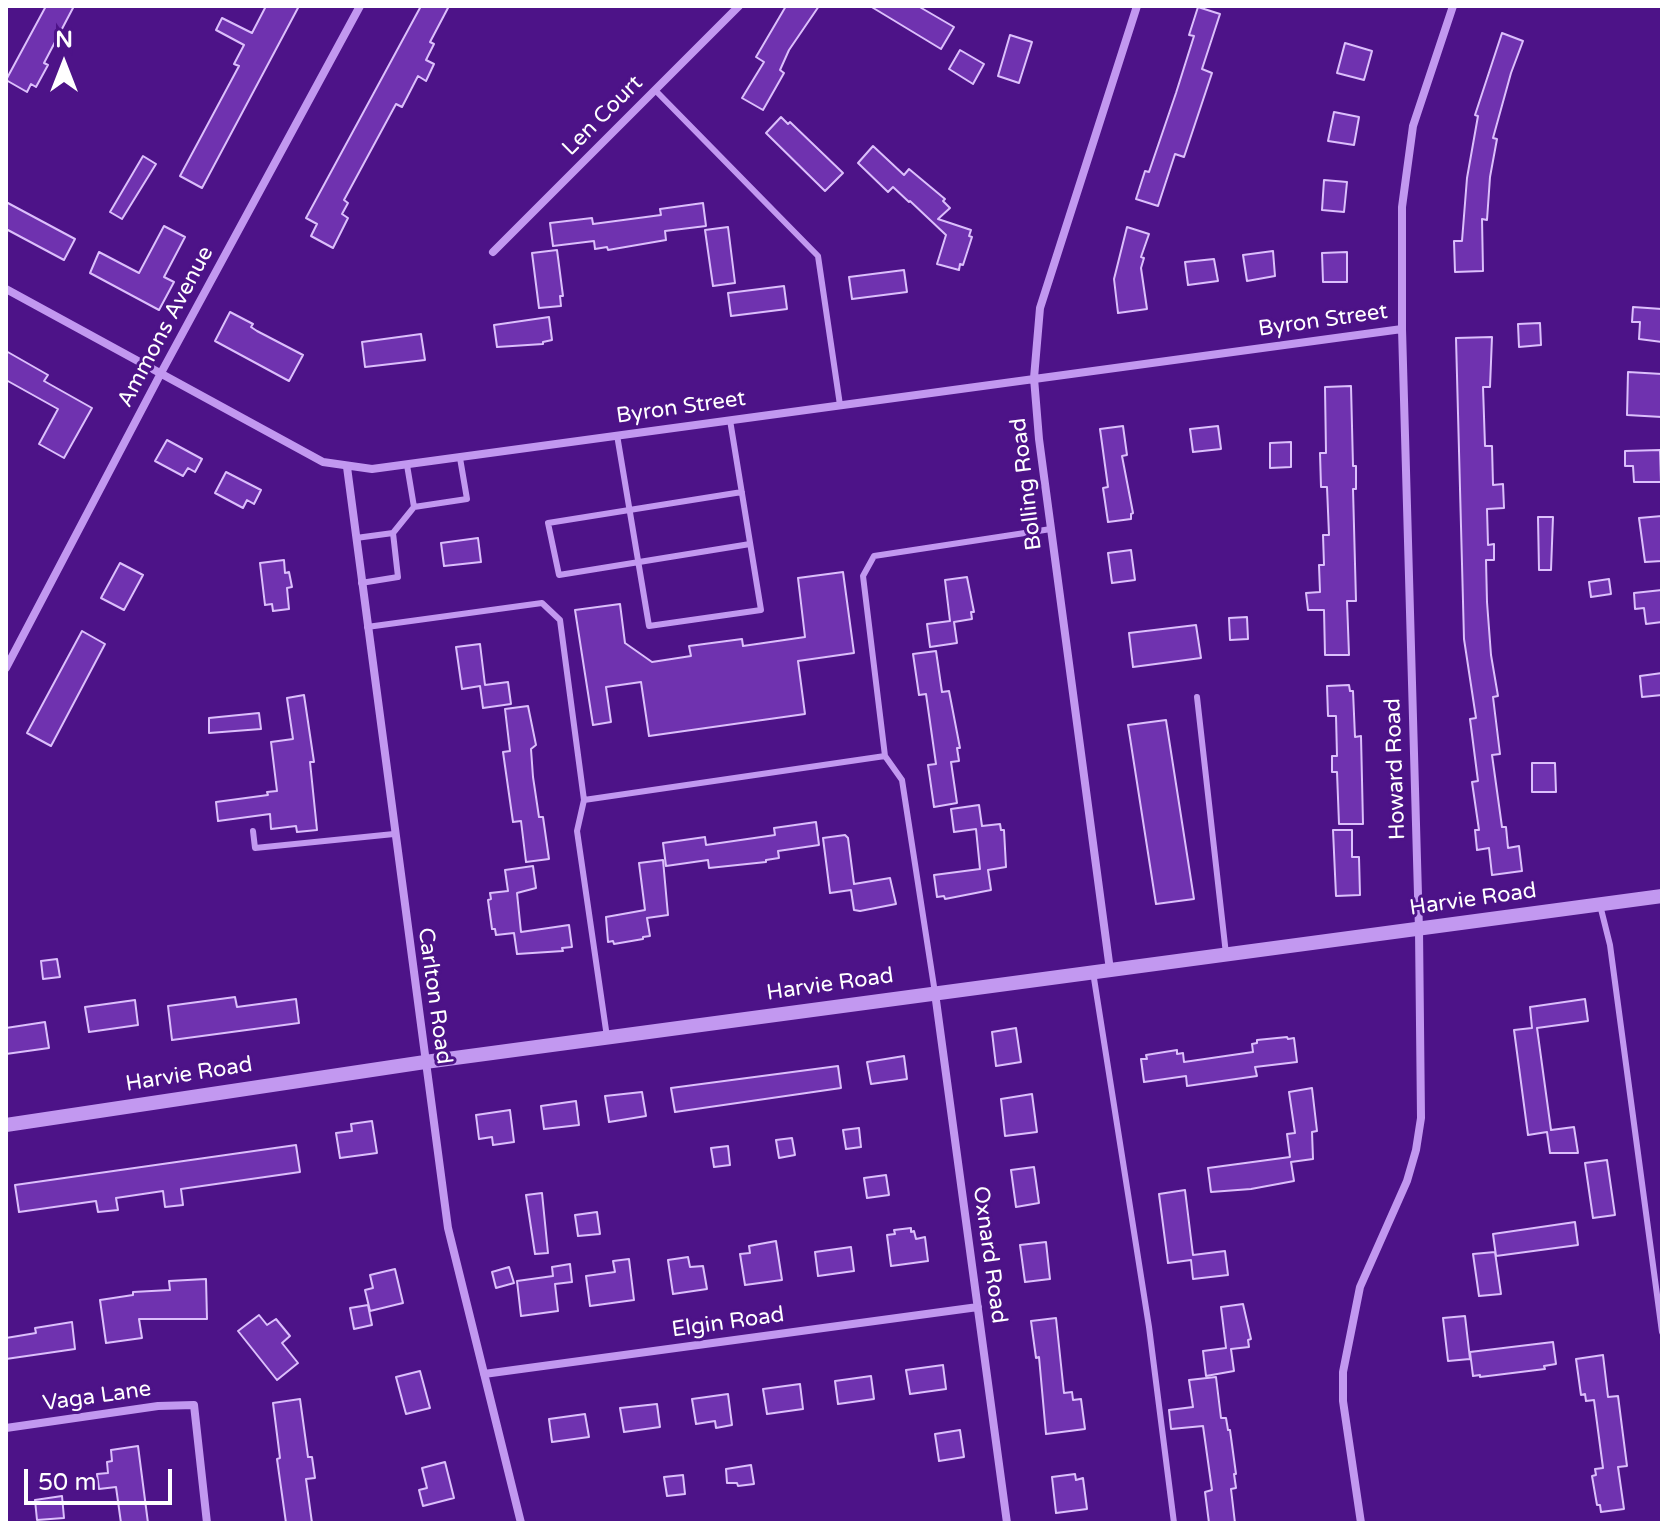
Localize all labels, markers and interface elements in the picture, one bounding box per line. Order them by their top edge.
north arrow [24,24,104,104]
text: N [55,27,73,53]
street label: Len Court [557,70,649,162]
street label: Ammons Avenue [112,242,220,412]
street label: Byron Street [1257,299,1389,343]
street label: Byron Street [615,386,747,430]
street label: Bolling Road [1006,416,1048,552]
street label: Howard Road [1380,698,1412,840]
street label: Harvie Road [1408,878,1538,922]
street label: Carlton Road [411,926,457,1066]
street label: Harvie Road [765,963,895,1007]
street label: Harvie Road [124,1052,254,1098]
street label: Oxnard Road [966,1185,1012,1325]
street label: Elgin Road [670,1302,786,1344]
street label: Vaga Lane [41,1376,153,1418]
scale bar [28,1453,176,1503]
text: 50 m [38,1468,96,1497]

